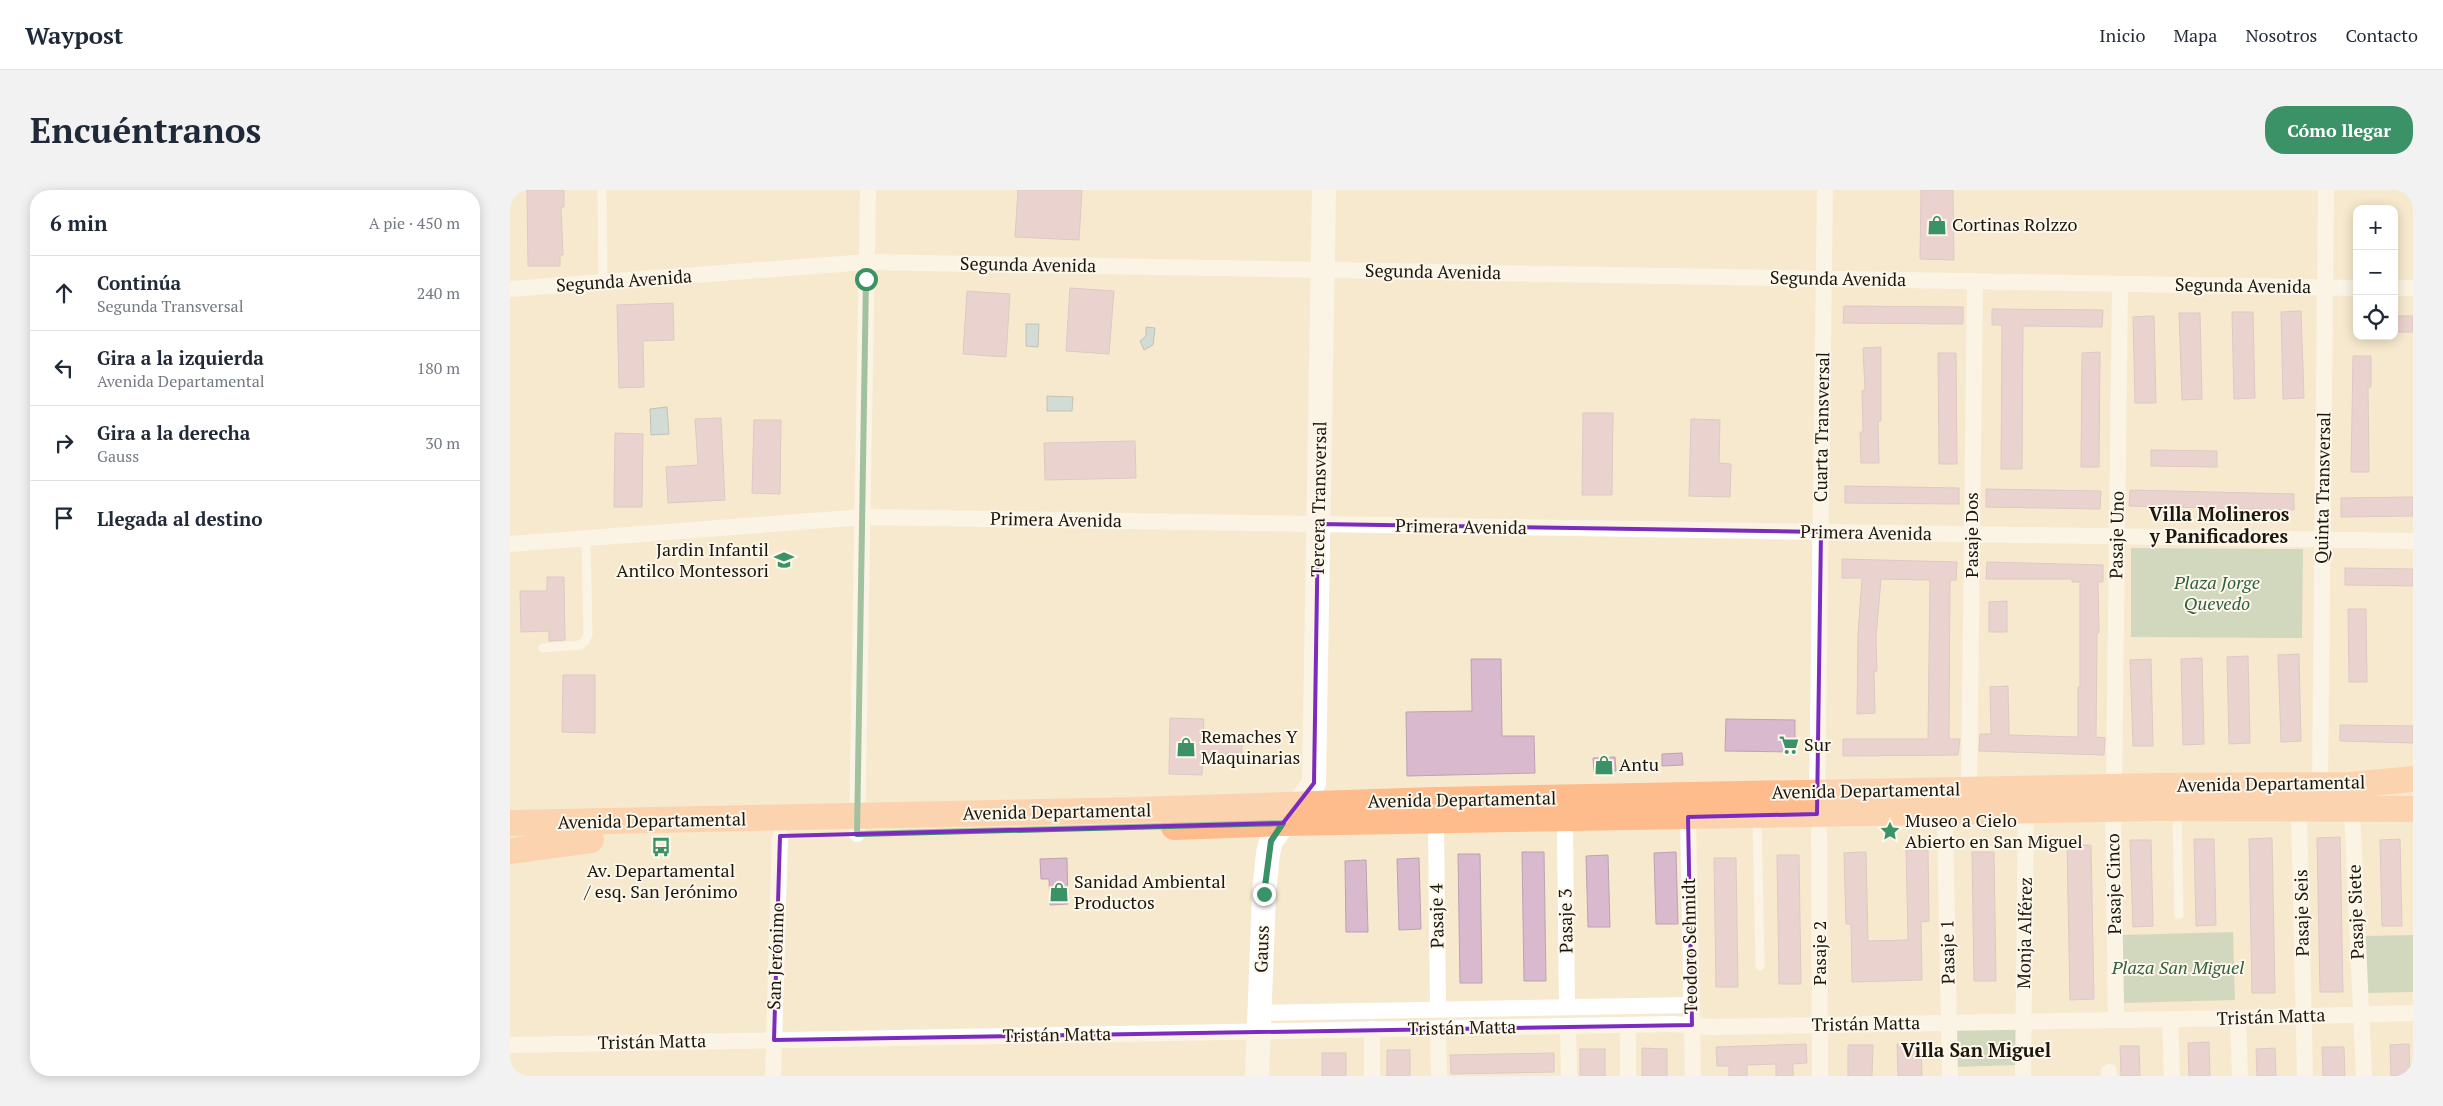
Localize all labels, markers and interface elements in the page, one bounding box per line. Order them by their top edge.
text: Waypost [25,19,123,51]
text: Inicio [2099,23,2145,47]
text: Mapa [2173,23,2217,47]
text: Nosotros [2245,23,2317,47]
text: Contacto [2345,23,2418,47]
button: Cómo llegar [2265,106,2413,154]
text: Encuéntranos [30,107,261,153]
map controls [2353,205,2398,340]
button: + [2353,205,2398,250]
text: 6 min [50,209,107,237]
text: A pie · 450 m [369,212,460,234]
place label: Cortinas Rolzzo [1952,212,2078,236]
shop icon: Cortinas Rolzzo [1926,214,1948,236]
button: − [2353,250,2398,295]
street label: Segunda Avenida [960,251,1096,277]
street label: Segunda Avenida [1365,258,1501,284]
street label: Segunda Avenida [555,263,693,297]
street label: Segunda Avenida [1770,265,1906,291]
route start [855,268,878,291]
text: Continúa [97,270,181,295]
street label: Segunda Avenida [2175,272,2311,298]
icon: ahead [50,279,78,307]
text: 240 m [417,282,460,304]
text: Segunda Transversal [97,295,244,317]
button: locate [2353,295,2398,340]
text: Gira a la izquierda [97,345,264,370]
street label: Cuarta Transversal [1808,352,1834,502]
icon: left [50,354,78,382]
text: 180 m [417,357,460,379]
text: Avenida Departamental [97,370,265,392]
street label: Quinta Transversal [2309,412,2335,564]
text: Gira a la derecha [97,420,250,445]
street label: Tercera Transversal [1305,421,1331,577]
icon: right [50,429,78,457]
text: 30 m [425,432,460,454]
text: Gauss [97,445,139,467]
street label: Pasaje Uno [2103,491,2129,579]
street label: Pasaje Dos [1959,492,1983,578]
district label: Villa Molineros y Panificadores [2149,501,2290,548]
icon: arrive [50,504,78,532]
text: Llegada al destino [97,506,263,531]
street label: Primera Avenida [990,506,1122,532]
street label: Primera Avenida [1395,513,1527,539]
street label: Primera Avenida [1800,519,1932,545]
place label: Jardin Infantil Antilco Montessori [616,537,769,582]
school or university icon: Jardin Infantil Antilco Montessori [773,549,795,571]
park label: Plaza Jorge Quevedo [2173,570,2260,615]
place label: Remaches Y Maquinarias [1201,724,1300,769]
place label: Sur [1804,732,1831,756]
supermarket icon: Sur [1778,734,1800,756]
shop icon: Remaches Y Maquinarias [1175,736,1197,758]
place label: Antu [1619,752,1659,776]
shop icon: Antu [1593,754,1615,776]
street label: Avenida Departamental [2176,769,2365,797]
street label: Avenida Departamental [1771,776,1960,804]
street label: Avenida Departamental [1367,785,1556,813]
street label: Avenida Departamental [962,797,1151,825]
street label: Avenida Departamental [557,806,746,834]
place label: Museo a Cielo Abierto en San Miguel [1905,808,2083,853]
place icon: Museo a Cielo Abierto en San Miguel [1879,820,1901,842]
street label: Pasaje Cinco [2100,833,2126,935]
bus stop icon: Av. Departamental / esq. San Jerónimo [650,836,672,858]
place label: Av. Departamental / esq. San Jerónimo [583,858,738,903]
street label: Pasaje Siete [2341,864,2369,960]
place label: Sanidad Ambiental Productos [1074,869,1226,914]
street label: Pasaje Seis [2288,869,2314,957]
street label: Teodoro Schmidt [1676,877,1702,1014]
street label: Monja Alférez [2011,877,2037,989]
shop icon: Sanidad Ambiental Productos [1048,881,1070,903]
route end [1253,883,1276,906]
street label: Pasaje 4 [1423,883,1449,949]
street label: Pasaje 3 [1552,888,1578,954]
street label: San Jerónimo [761,902,789,1010]
street label: Pasaje 1 [1934,919,1960,985]
street label: Pasaje 2 [1807,921,1831,985]
street label: Gauss [1248,925,1274,973]
park label: Plaza San Miguel [2111,955,2244,979]
street label: Tristán Matta [2216,1002,2326,1030]
street label: Tristán Matta [1811,1010,1921,1036]
street label: Tristán Matta [1407,1014,1517,1040]
street label: Tristán Matta [1002,1021,1112,1047]
street label: Tristán Matta [597,1028,707,1054]
district label: Villa San Miguel [1901,1037,2051,1062]

